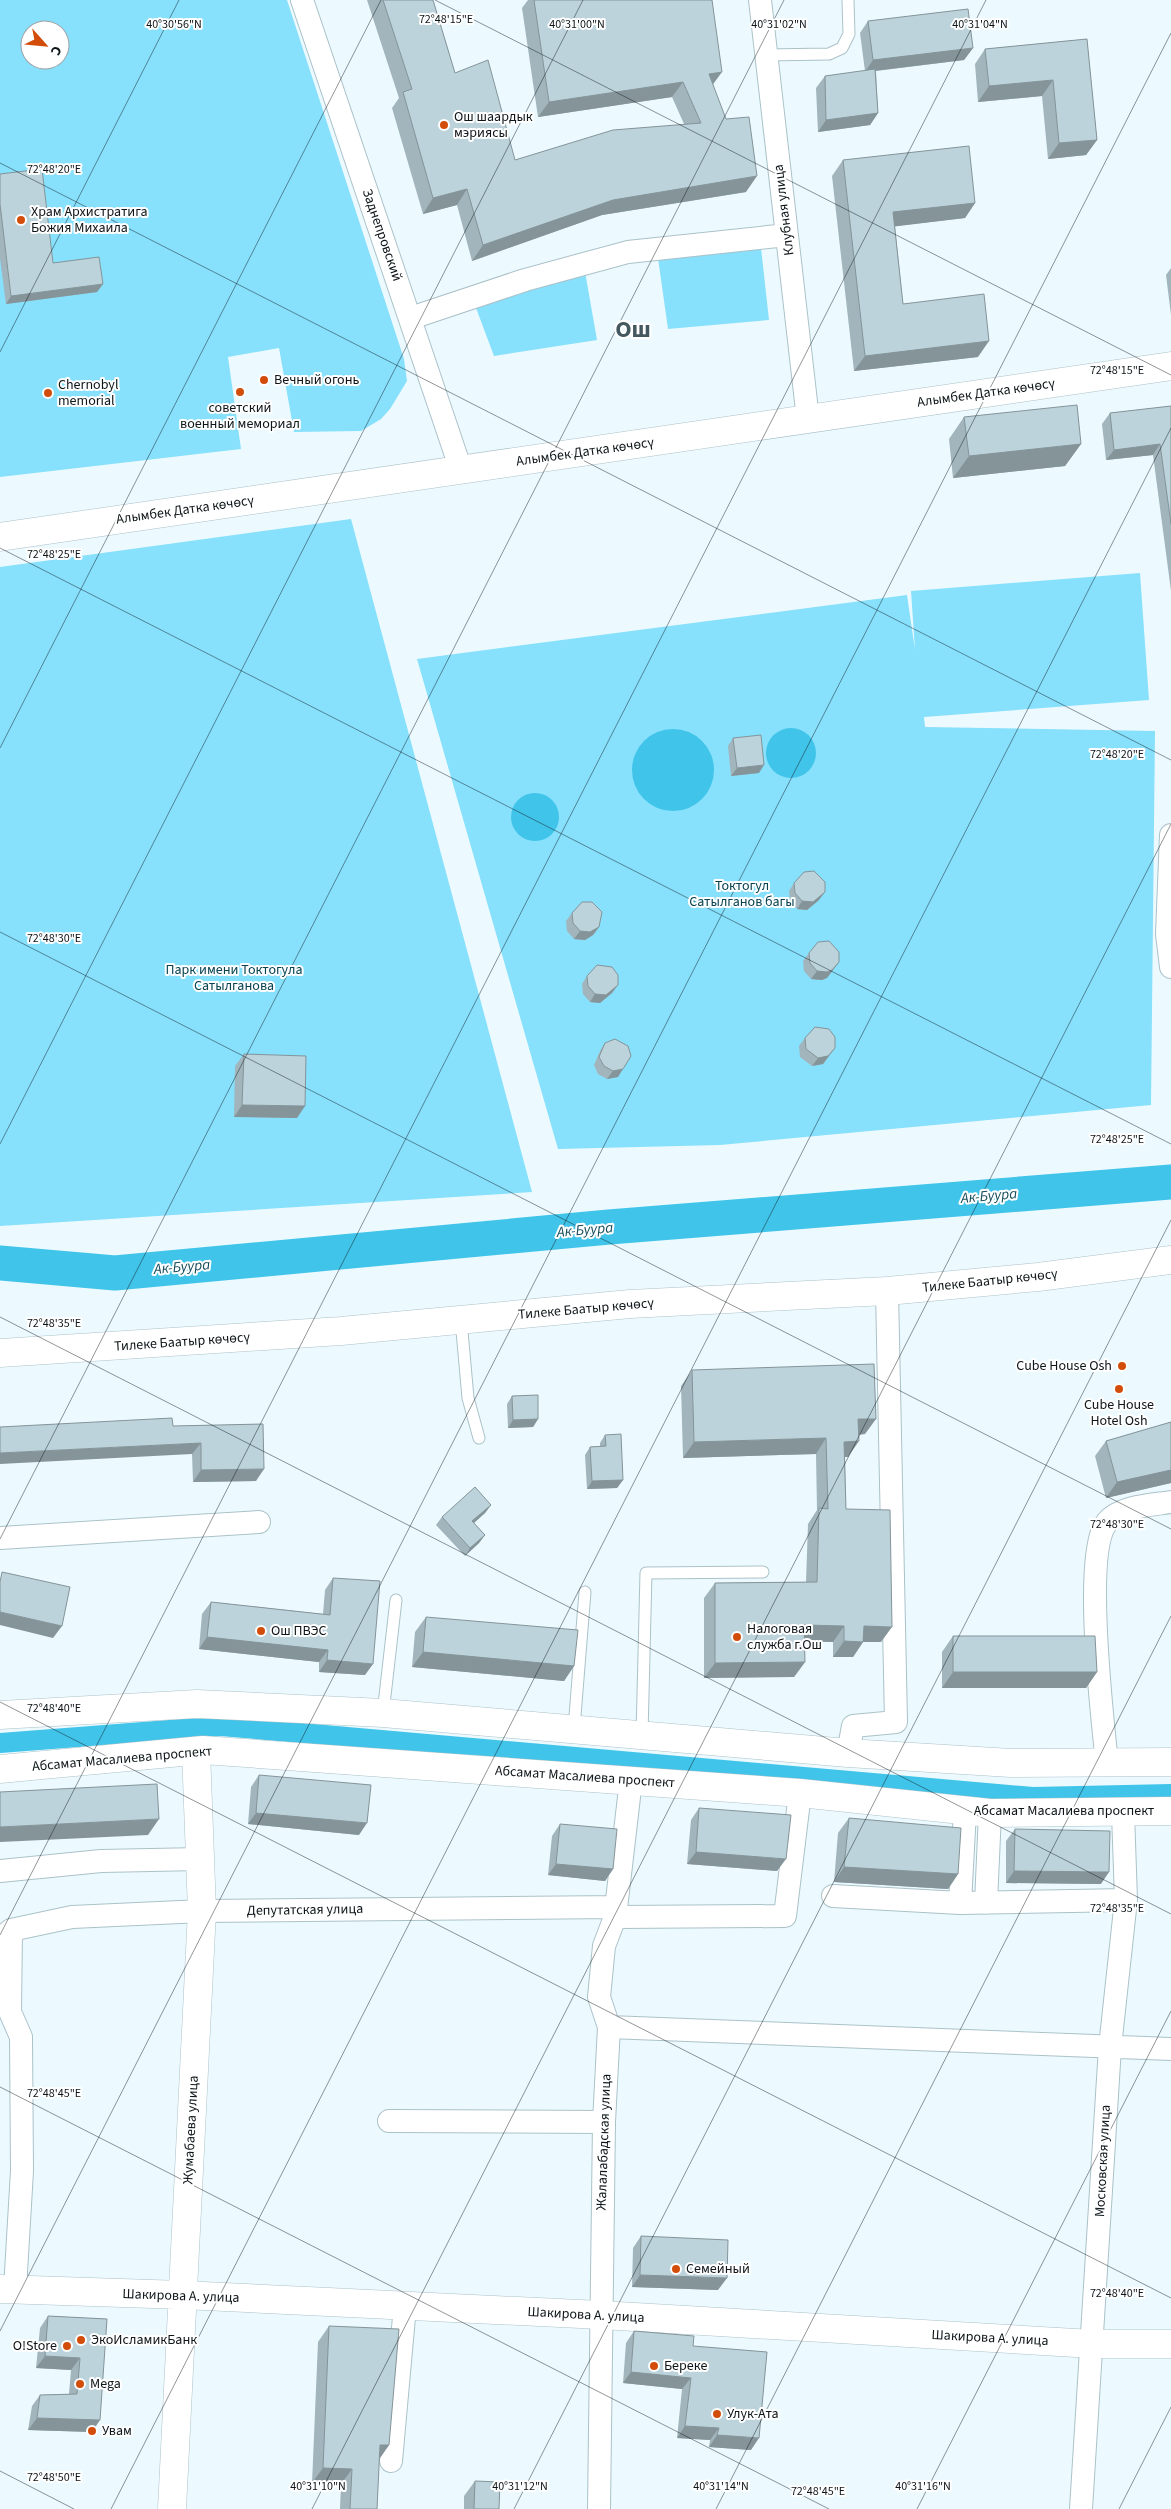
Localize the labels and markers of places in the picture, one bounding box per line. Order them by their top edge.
place label: Ош шаардык мэриясы [454,107,533,143]
marker: Ош шаардык мэриясы [438,119,450,131]
place label: Храм Архистратига Божия Михаила [31,202,148,238]
marker: Храм Архистратига Божия Михаила [15,214,27,226]
place label: Вечный огонь [274,370,360,390]
marker: Вечный огонь [258,374,270,386]
place label: Chernobyl memorial [58,375,119,411]
marker: советский военный мемориал [234,386,246,398]
marker: Chernobyl memorial [42,387,54,399]
place label: советский военный мемориал [180,398,300,434]
place label: Cube House Osh [1016,1356,1112,1376]
marker: Cube House Osh [1116,1360,1128,1372]
marker: Cube House Hotel Osh [1113,1383,1125,1395]
place label: Cube House Hotel Osh [1084,1395,1154,1431]
place label: Налоговая служба г.Ош [747,1619,822,1655]
place label: Ош ПВЭС [271,1621,327,1641]
marker: Ош ПВЭС [255,1625,267,1637]
marker: Налоговая служба г.Ош [731,1631,743,1643]
place label: Семейный [686,2259,750,2279]
marker: Семейный [670,2263,682,2275]
place label: ЭкоИсламикБанк [91,2330,197,2350]
marker: ЭкоИсламикБанк [75,2334,87,2346]
place label: O!Store [13,2336,57,2356]
marker: O!Store [61,2340,73,2352]
place label: Береке [664,2356,707,2376]
marker: Береке [648,2360,660,2372]
place label: Mega [90,2374,121,2394]
marker: Mega [74,2378,86,2390]
place label: Улук-Ата [727,2404,779,2424]
marker: Улук-Ата [711,2408,723,2420]
place label: Увам [102,2421,132,2441]
marker: Увам [86,2425,98,2437]

